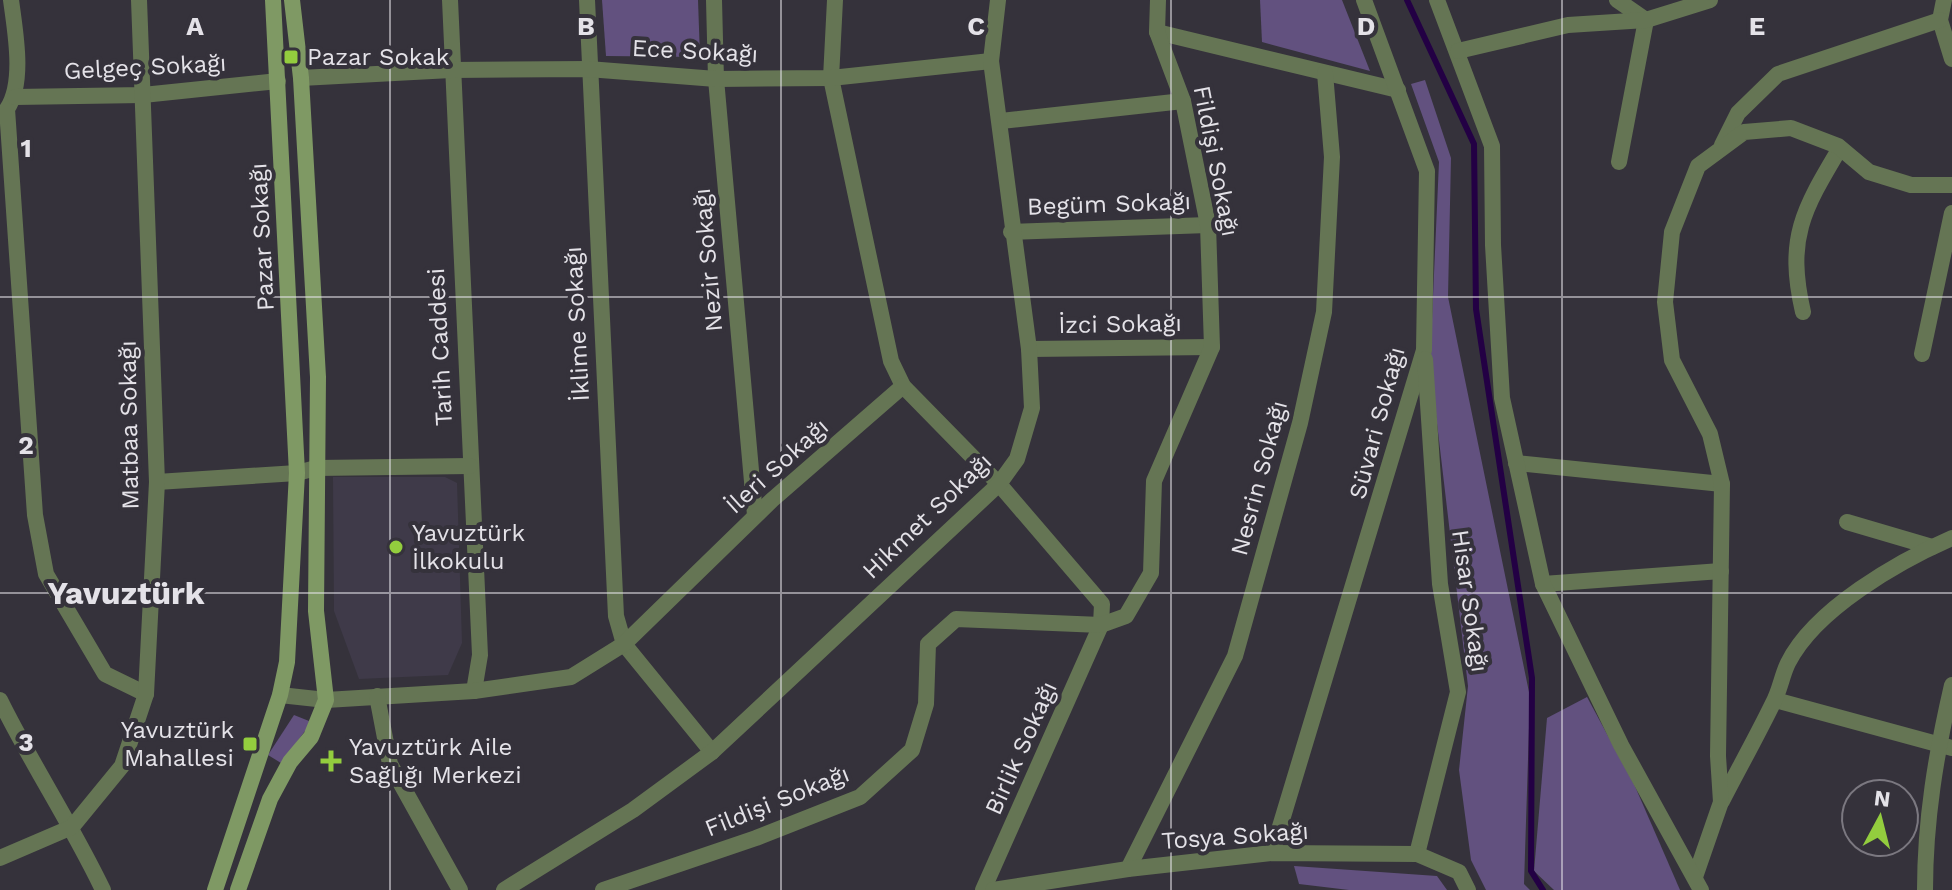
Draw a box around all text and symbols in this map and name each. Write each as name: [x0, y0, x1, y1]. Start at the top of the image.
text: A: [186, 11, 204, 41]
text: B: [577, 11, 595, 41]
text: C: [967, 11, 985, 41]
text: D: [1357, 11, 1375, 41]
text: E: [1749, 11, 1765, 41]
street label: Ece Sokağı: [631, 34, 759, 68]
place label: Pazar Sokak: [307, 43, 450, 71]
marker: Pazar Sokak: [282, 48, 300, 66]
street label: Gelgeç Sokağı: [63, 49, 227, 85]
street label: Fildişi Sokağı: [1188, 83, 1244, 239]
text: 1: [20, 133, 32, 163]
street label: Pazar Sokağı: [244, 162, 280, 312]
street label: Nezir Sokağı: [688, 187, 728, 333]
street label: Begüm Sokağı: [1027, 187, 1191, 221]
street label: İklime Sokağı: [559, 246, 595, 402]
street label: Tarih Caddesi: [422, 267, 458, 427]
street label: İzci Sokağı: [1058, 309, 1182, 339]
street label: Matbaa Sokağı: [114, 340, 144, 510]
street label: Süvari Sokağı: [1343, 344, 1411, 502]
street label: Nesrin Sokağı: [1225, 398, 1293, 558]
street label: İleri Sokağı: [720, 413, 834, 519]
text: 2: [18, 430, 34, 460]
street label: Hikmet Sokağı: [857, 448, 997, 584]
place label: Yavuztürk İlkokulu: [412, 519, 526, 575]
street label: Hisar Sokağı: [1446, 528, 1494, 674]
marker: Yavuztürk İlkokulu: [387, 538, 405, 556]
district label: Yavuztürk: [47, 574, 205, 612]
street label: Birlik Sokağı: [979, 677, 1063, 819]
place label: Yavuztürk Mahallesi: [121, 716, 234, 772]
text: 3: [18, 727, 34, 757]
place label: Yavuztürk Aile Sağlığı Merkezi: [349, 733, 522, 789]
marker: Yavuztürk Mahallesi: [241, 735, 259, 753]
marker: Yavuztürk Aile Sağlığı Merkezi: [320, 750, 342, 772]
street label: Fildişi Sokağı: [701, 759, 853, 843]
north arrow: [1840, 778, 1920, 858]
text: N: [1873, 785, 1892, 812]
street label: Tosya Sokağı: [1161, 817, 1309, 855]

